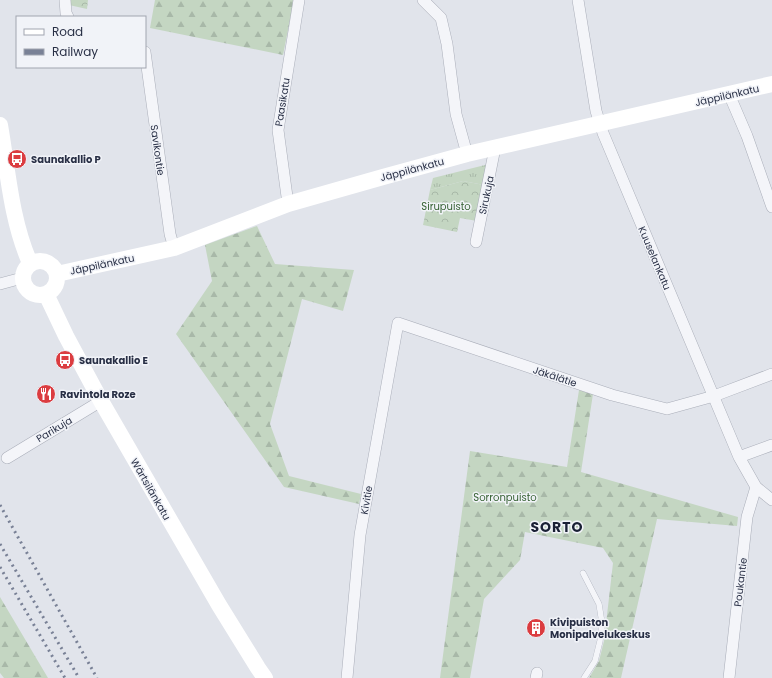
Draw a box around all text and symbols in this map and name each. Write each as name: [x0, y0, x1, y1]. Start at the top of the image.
legend: [16, 16, 146, 68]
text: Road: [52, 23, 83, 40]
text: Railway: [52, 43, 98, 60]
street label: Paasikatu: [271, 77, 294, 127]
street label: Jäppilänkatu: [693, 81, 761, 110]
street label: Savikontie: [147, 124, 168, 176]
bus stop icon: Saunakallio P: [6, 148, 28, 170]
place label: Saunakallio P: [31, 152, 101, 167]
street label: Jäppilänkatu: [378, 154, 446, 185]
street label: Sirukuja: [475, 174, 498, 216]
park label: Sirupuisto: [421, 199, 471, 214]
street label: Kuuselankatu: [634, 224, 675, 292]
street label: Jäppilänkatu: [68, 250, 136, 279]
bus stop icon: Saunakallio E: [54, 349, 76, 371]
place label: Saunakallio E: [79, 353, 148, 368]
street label: Jäkälätie: [531, 362, 579, 391]
restaurant icon: Ravintola Roze: [35, 383, 57, 405]
place label: Ravintola Roze: [60, 387, 136, 402]
street label: Parikuja: [33, 413, 75, 446]
street label: Wärtsilänkatu: [127, 456, 174, 523]
street label: Kivitie: [357, 485, 376, 516]
park label: Sorronpuisto: [473, 490, 537, 505]
district label: SORTO: [530, 517, 584, 537]
street label: Poukantie: [730, 557, 751, 607]
place label: Kivipuiston Monipalvelukeskus: [550, 615, 651, 642]
building icon: Kivipuiston Monipalvelukeskus: [525, 617, 547, 639]

